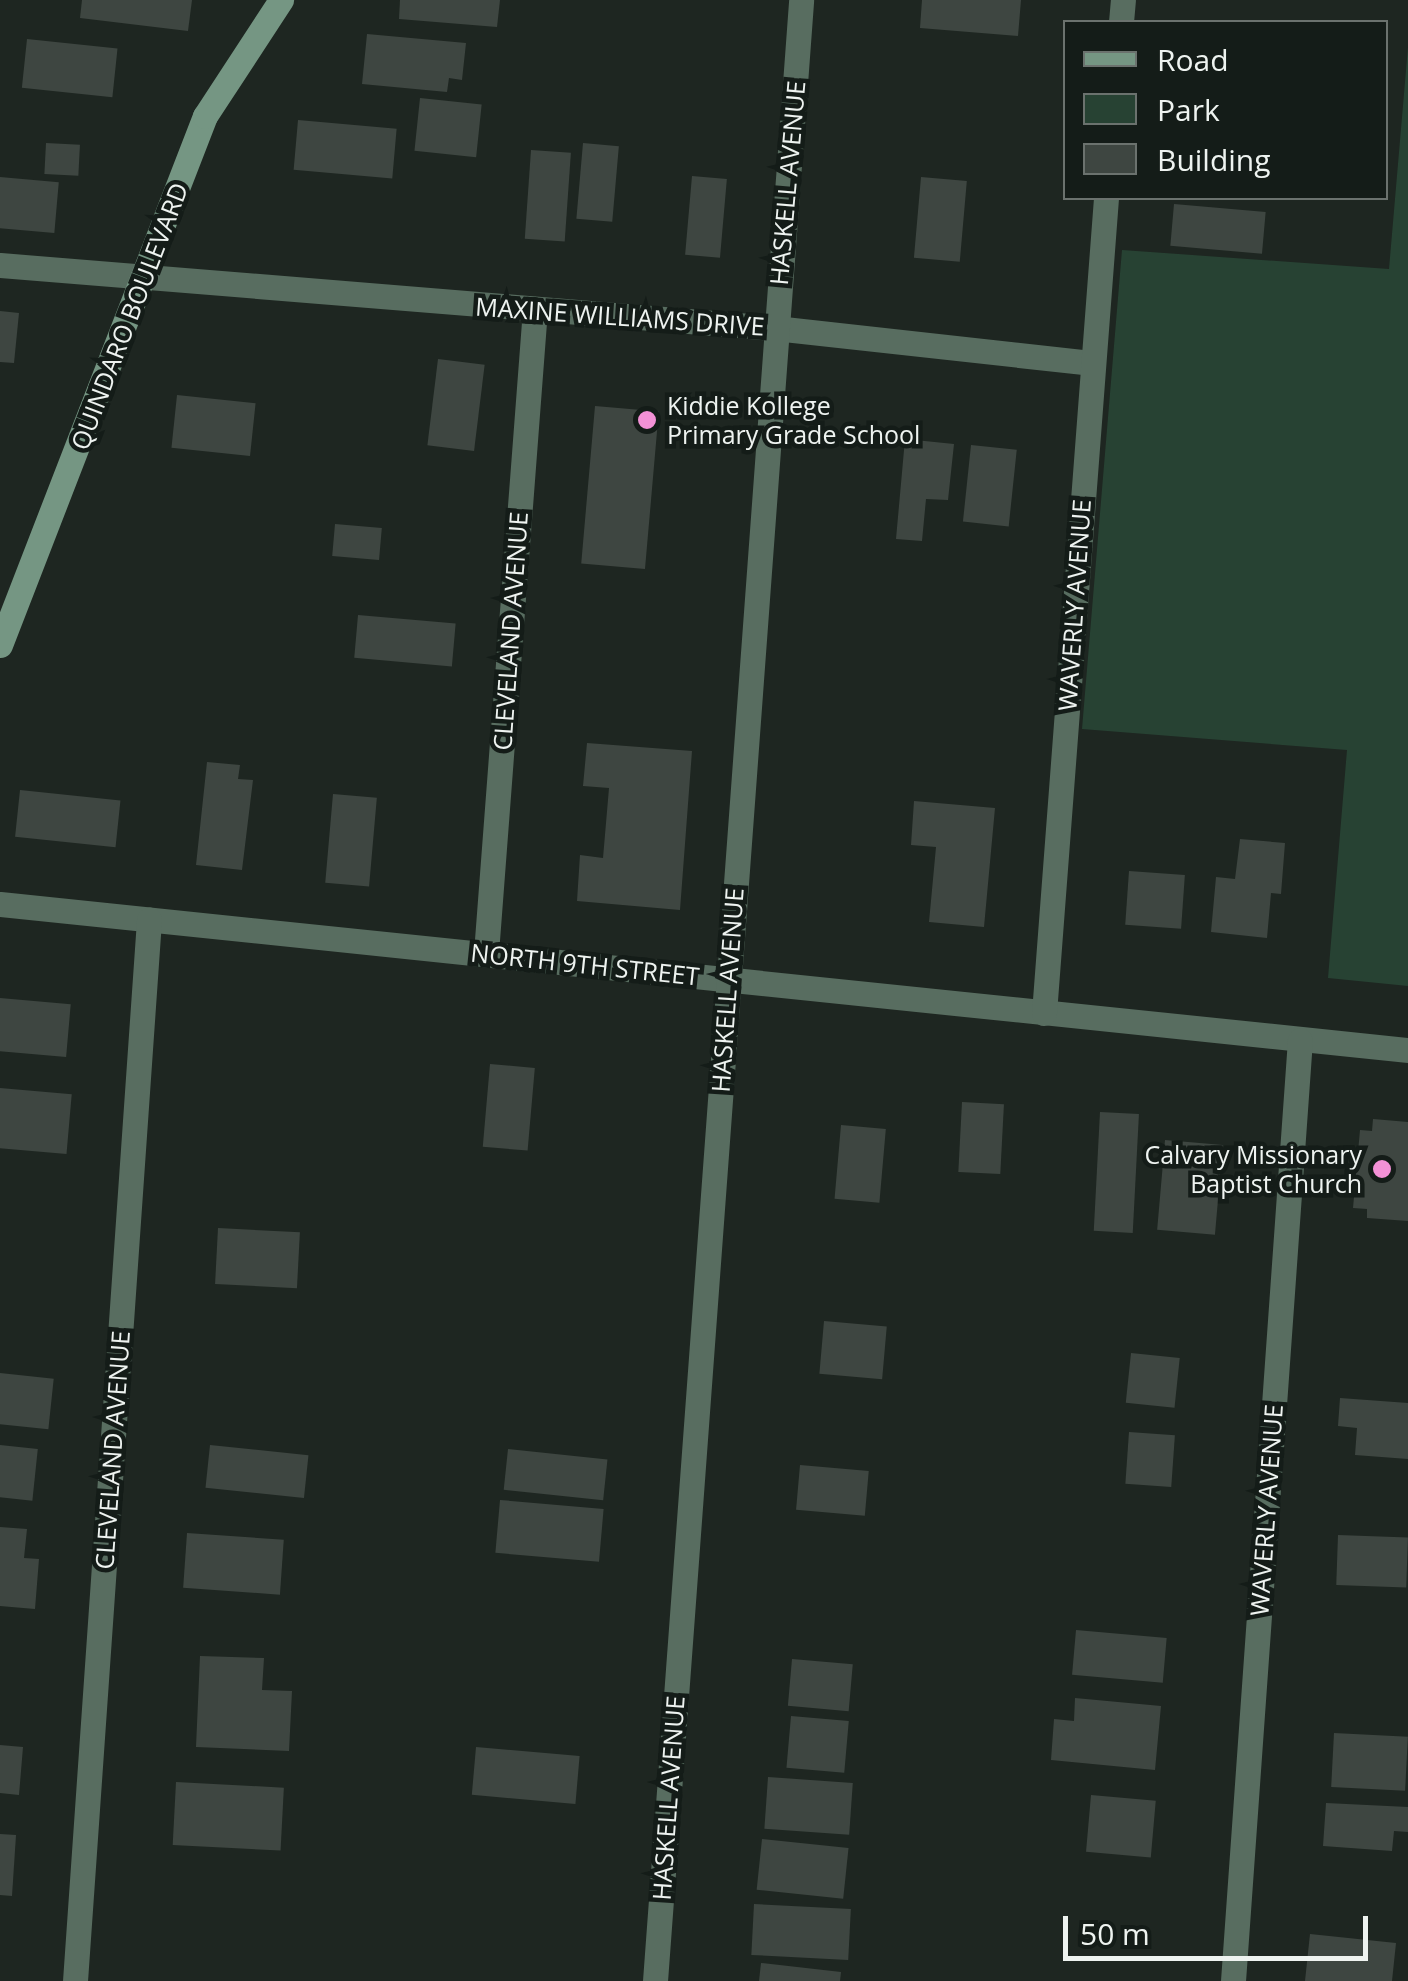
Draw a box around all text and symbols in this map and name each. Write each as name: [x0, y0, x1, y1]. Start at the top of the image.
legend: [1063, 20, 1388, 200]
text: Road: [1157, 39, 1229, 80]
street label: HASKELL AVENUE: [763, 79, 811, 287]
text: Park: [1157, 89, 1220, 130]
text: Building: [1157, 139, 1271, 180]
street label: QUINDARO BOULEVARD: [64, 178, 194, 454]
street label: MAXINE WILLIAMS DRIVE: [474, 291, 766, 341]
place label: Kiddie Kollege Primary Grade School: [667, 391, 920, 450]
marker: Kiddie Kollege Primary Grade School: [636, 409, 658, 431]
street label: WAVERLY AVENUE: [1052, 498, 1096, 712]
street label: CLEVELAND AVENUE: [487, 511, 533, 751]
street label: HASKELL AVENUE: [705, 887, 749, 1093]
street label: NORTH 9TH STREET: [469, 937, 701, 991]
place label: Calvary Missionary Baptist Church: [1144, 1140, 1362, 1199]
marker: Calvary Missionary Baptist Church: [1371, 1158, 1393, 1180]
street label: CLEVELAND AVENUE: [89, 1330, 135, 1570]
street label: WAVERLY AVENUE: [1244, 1403, 1288, 1617]
street label: HASKELL AVENUE: [646, 1695, 690, 1901]
scale bar: [1068, 1896, 1373, 1958]
text: 50 m: [1080, 1913, 1150, 1954]

